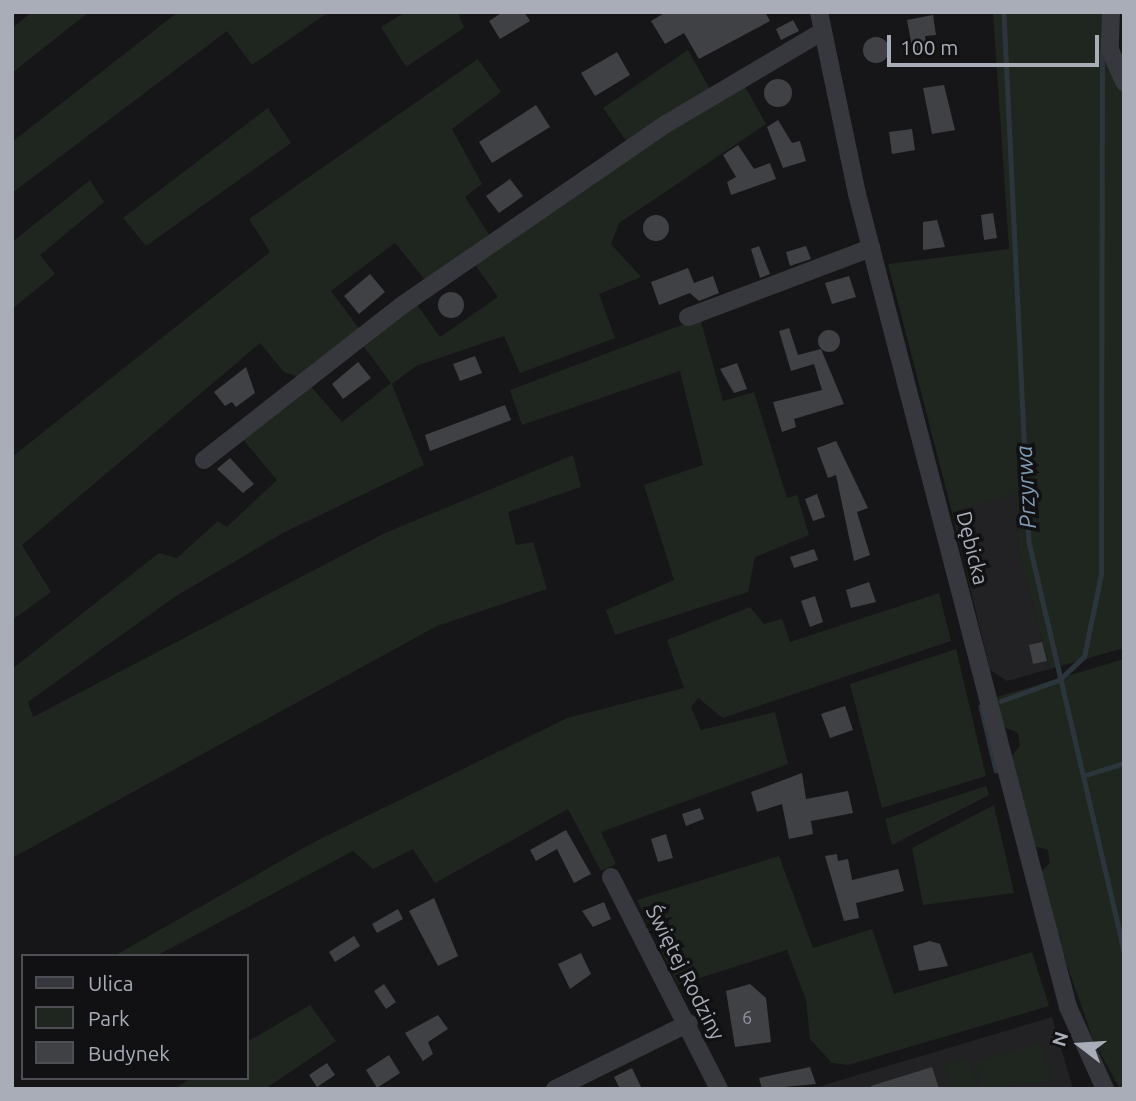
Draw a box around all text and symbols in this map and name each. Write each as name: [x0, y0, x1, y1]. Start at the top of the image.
scale bar: [891, 21, 1103, 65]
text: 100 m: [900, 35, 958, 59]
water label: Przyrwa: [1010, 445, 1042, 529]
street label: Dębicka: [952, 509, 994, 587]
street label: Świętej Rodziny: [641, 900, 731, 1044]
legend: [21, 954, 248, 1080]
text: Ulica: [88, 971, 133, 995]
text: Park: [88, 1006, 130, 1030]
house number: 6: [742, 1006, 752, 1028]
north arrow: [1045, 1010, 1115, 1080]
text: N: [1047, 1029, 1073, 1049]
text: Budynek: [88, 1041, 170, 1065]

